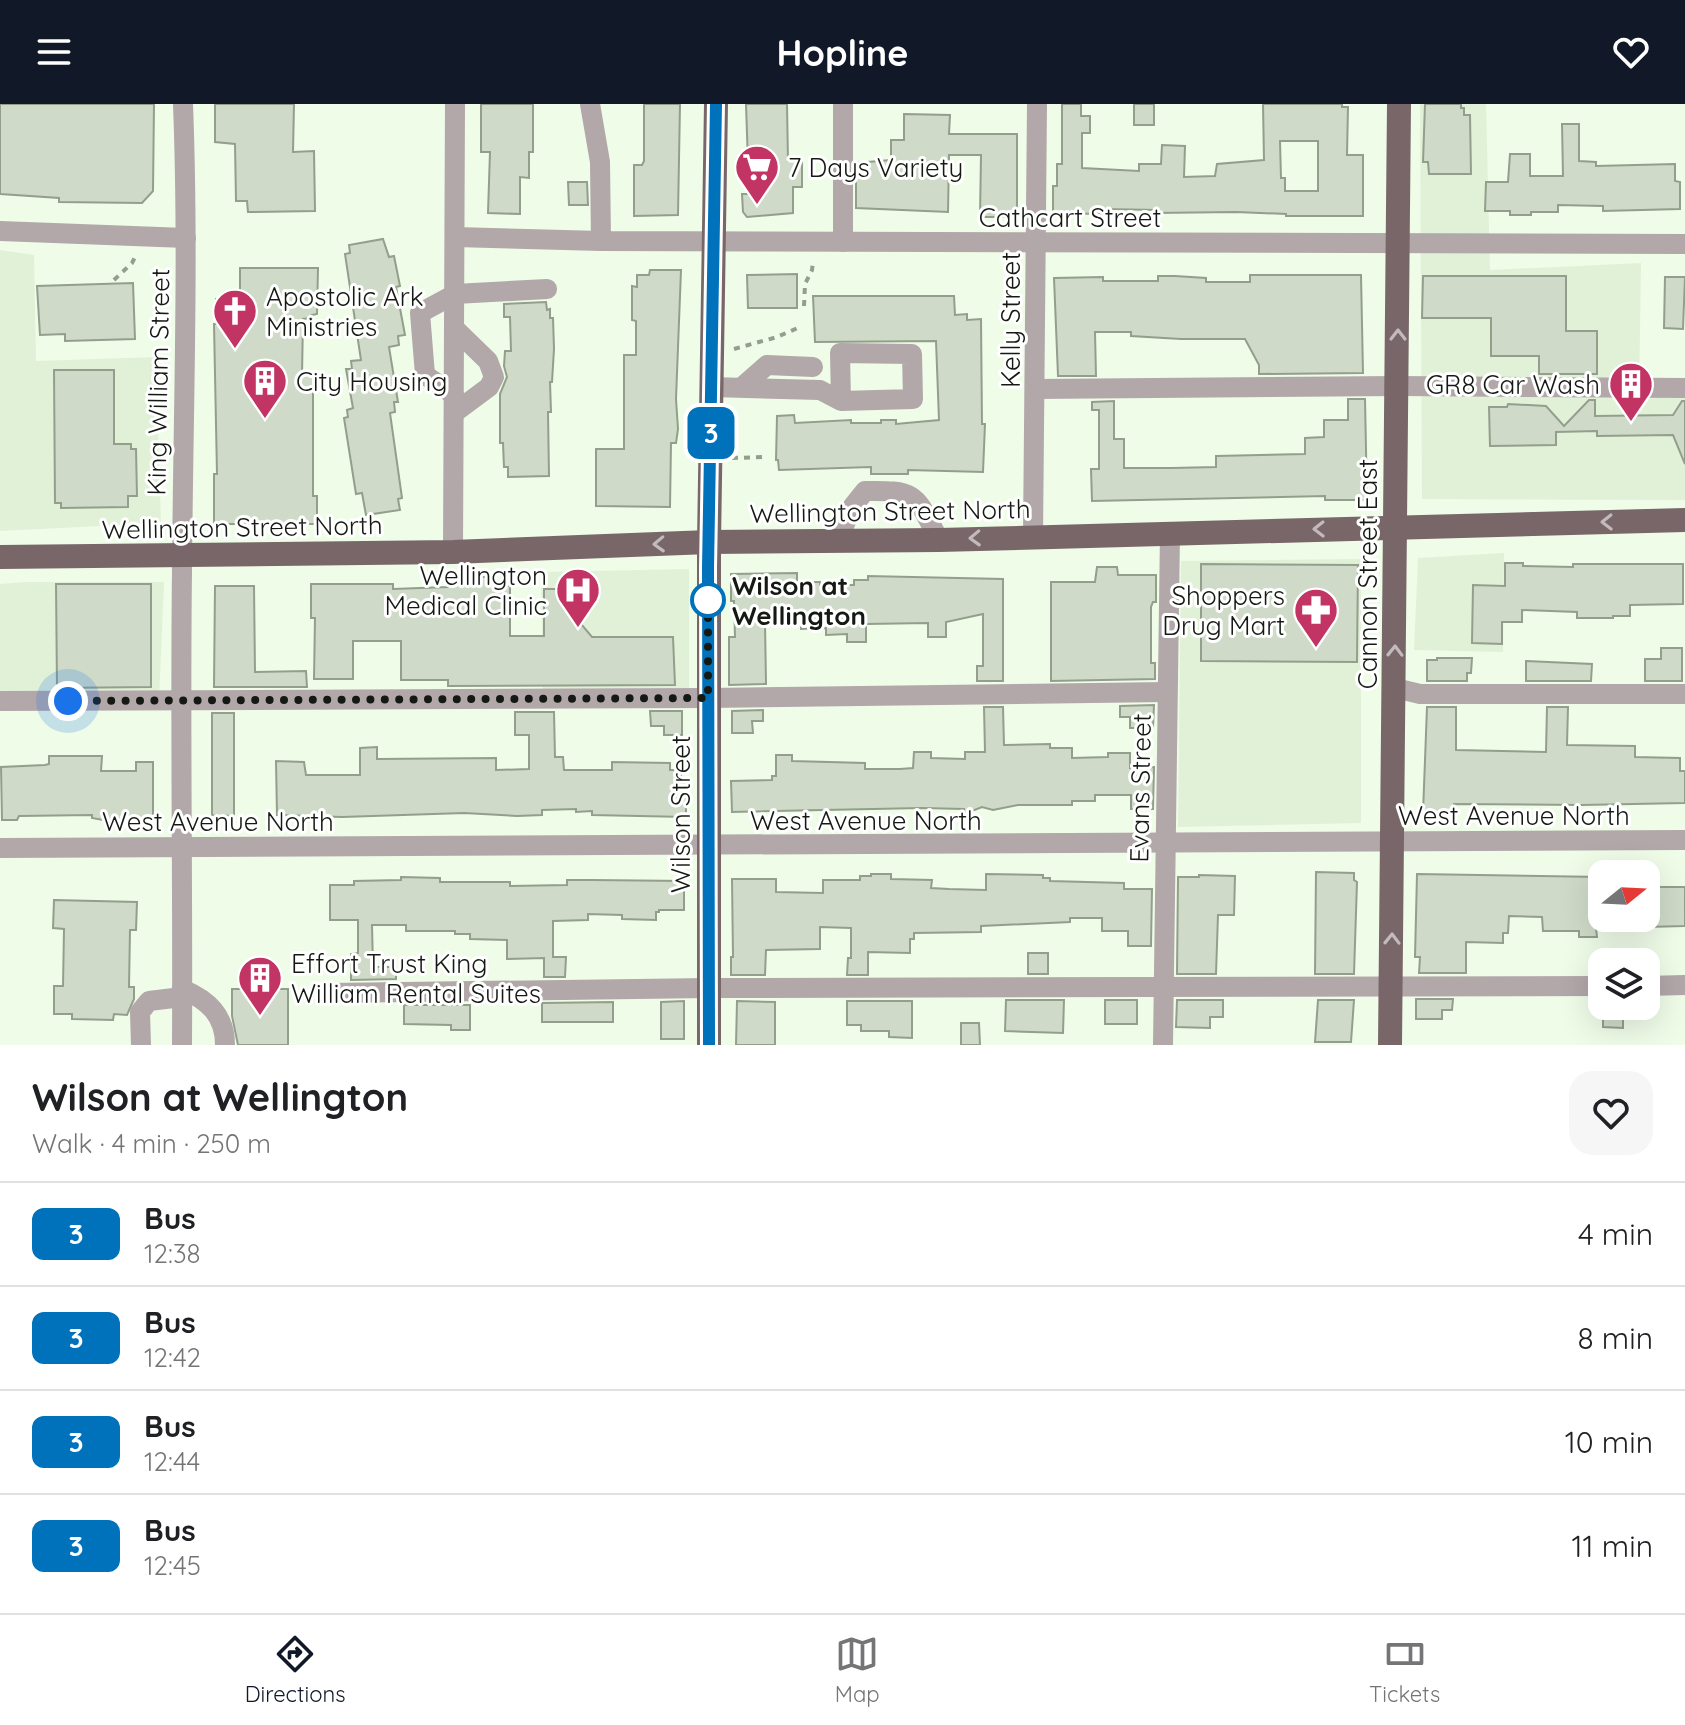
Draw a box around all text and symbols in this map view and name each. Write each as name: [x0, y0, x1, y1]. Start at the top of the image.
icon: menu: [32, 30, 76, 74]
text: Hopline: [777, 30, 908, 75]
icon: heart: [1609, 30, 1653, 74]
supermarket icon: 7 Days Variety: [733, 143, 781, 206]
place label: 7 Days Variety: [788, 151, 963, 184]
street label: Cathcart Street: [979, 201, 1161, 234]
street label: Kelly Street: [994, 252, 1027, 388]
street label: King William Street: [140, 268, 176, 496]
place label: Apostolic Ark Ministries: [266, 280, 424, 343]
church icon: Apostolic Ark Ministries: [211, 287, 259, 350]
one-way arrow: [1389, 328, 1407, 341]
building icon: City Housing: [241, 357, 289, 420]
building icon: GR8 Car Wash: [1607, 360, 1655, 423]
place label: City Housing: [296, 365, 447, 398]
place label: GR8 Car Wash: [1426, 368, 1600, 401]
line badge: 3: [685, 407, 737, 459]
text: 3: [703, 415, 719, 450]
street label: Cannon Street East: [1351, 459, 1384, 689]
street label: Wellington Street North: [749, 492, 1031, 530]
street label: Wellington Street North: [101, 508, 383, 546]
one-way arrow: [1600, 513, 1613, 531]
one-way arrow: [1312, 520, 1325, 538]
one-way arrow: [968, 530, 981, 547]
one-way arrow: [652, 536, 665, 553]
place label: Wellington Medical Clinic: [385, 559, 547, 622]
hospital icon: Wellington Medical Clinic: [554, 566, 602, 629]
place label: Wilson at Wellington: [732, 569, 866, 632]
place label: Shoppers Drug Mart: [1162, 579, 1285, 642]
marker: Wilson at Wellington: [691, 583, 725, 617]
pharmacy icon: Shoppers Drug Mart: [1292, 586, 1340, 649]
one-way arrow: [1386, 644, 1404, 657]
your location: [48, 681, 88, 721]
street label: Evans Street: [1122, 713, 1158, 863]
street label: Wilson Street: [664, 735, 697, 893]
street label: West Avenue North: [1398, 799, 1630, 832]
street label: West Avenue North: [750, 804, 982, 837]
street label: West Avenue North: [102, 805, 334, 838]
north arrow: [1588, 860, 1660, 932]
map controls: [1588, 860, 1660, 1020]
one-way arrow: [1383, 932, 1401, 945]
place label: Effort Trust King William Rental Suites: [291, 947, 541, 1010]
button: layers: [1588, 948, 1660, 1020]
building icon: Effort Trust King William Rental Suites: [236, 954, 284, 1017]
button: heart: [1569, 1071, 1653, 1155]
text: Wilson at Wellington: [32, 1073, 408, 1121]
text: Walk · 4 min · 250 m: [32, 1127, 271, 1160]
text: Bus: [144, 1199, 196, 1237]
text: 4 min: [1578, 1215, 1653, 1253]
text: 3: [68, 1216, 84, 1251]
text: 12:38: [144, 1237, 201, 1270]
text: Bus: [144, 1303, 196, 1341]
text: 8 min: [1577, 1319, 1653, 1357]
text: 3: [68, 1320, 84, 1355]
text: 12:42: [144, 1341, 201, 1374]
text: Bus: [144, 1407, 196, 1445]
text: 10 min: [1565, 1423, 1653, 1461]
text: 3: [68, 1424, 84, 1459]
text: 12:44: [144, 1445, 200, 1478]
text: Bus: [144, 1511, 196, 1549]
text: 11 min: [1571, 1527, 1653, 1565]
text: 3: [68, 1528, 84, 1563]
text: 12:45: [144, 1549, 201, 1582]
tab: Directions: [245, 1632, 345, 1708]
tab: Map: [835, 1632, 880, 1708]
tab: Tickets: [1369, 1632, 1440, 1708]

